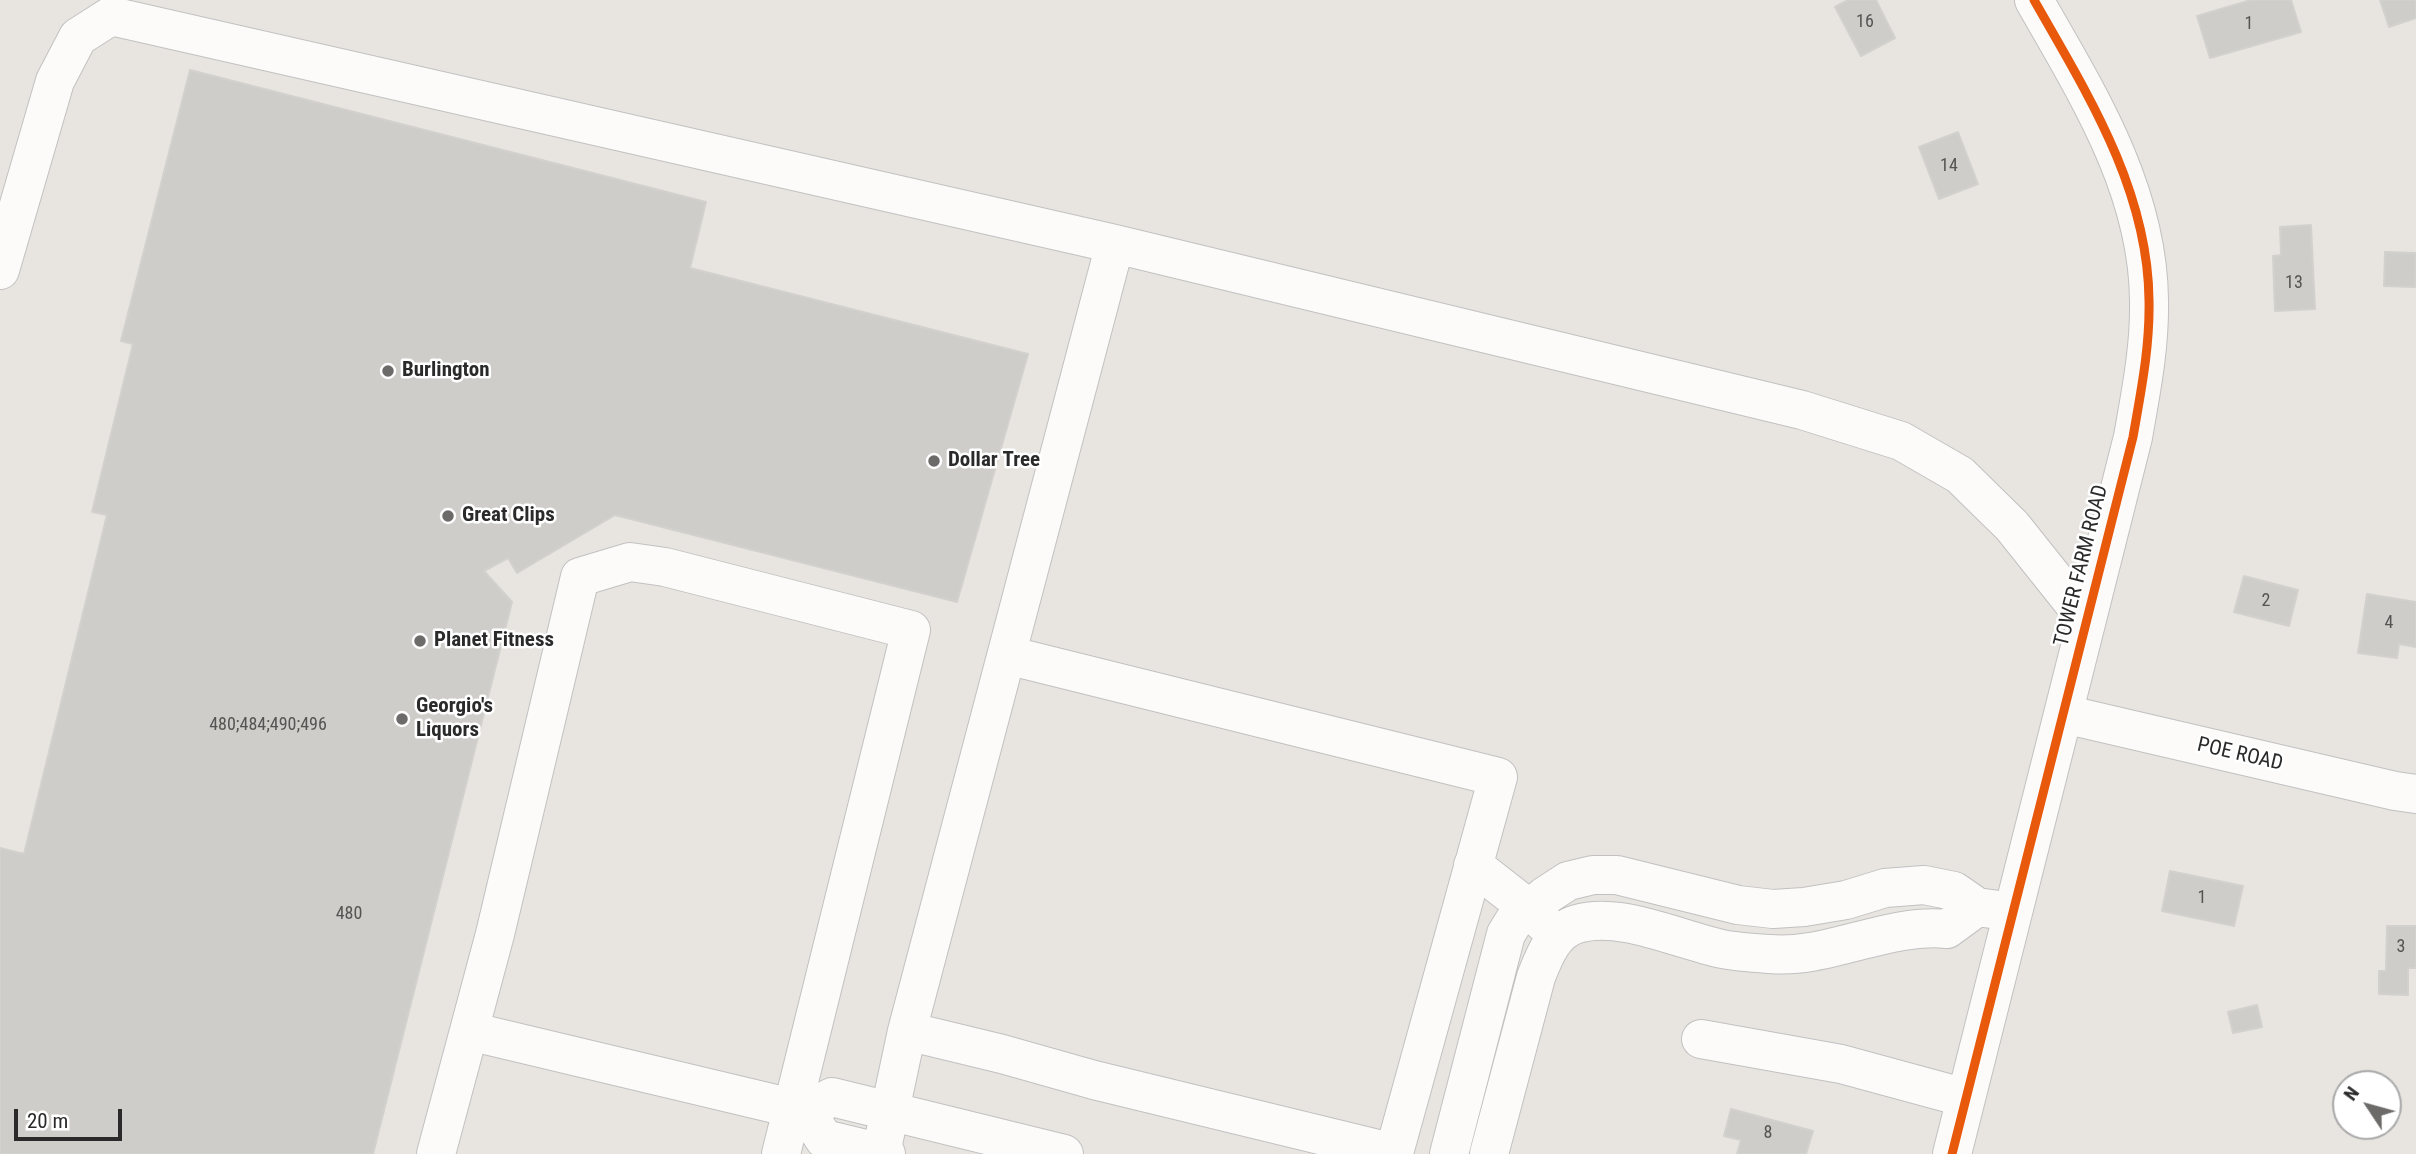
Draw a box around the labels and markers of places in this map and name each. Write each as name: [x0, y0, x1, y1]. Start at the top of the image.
place label: Burlington: [402, 358, 489, 384]
marker: Burlington: [380, 363, 396, 379]
place label: Dollar Tree: [948, 448, 1040, 474]
marker: Dollar Tree: [926, 453, 942, 469]
place label: Great Clips: [462, 503, 555, 529]
marker: Great Clips: [440, 508, 456, 524]
place label: Planet Fitness: [434, 628, 554, 654]
marker: Planet Fitness: [412, 633, 428, 649]
place label: Georgio's Liquors: [416, 694, 493, 744]
marker: Georgio's Liquors: [394, 711, 410, 727]

